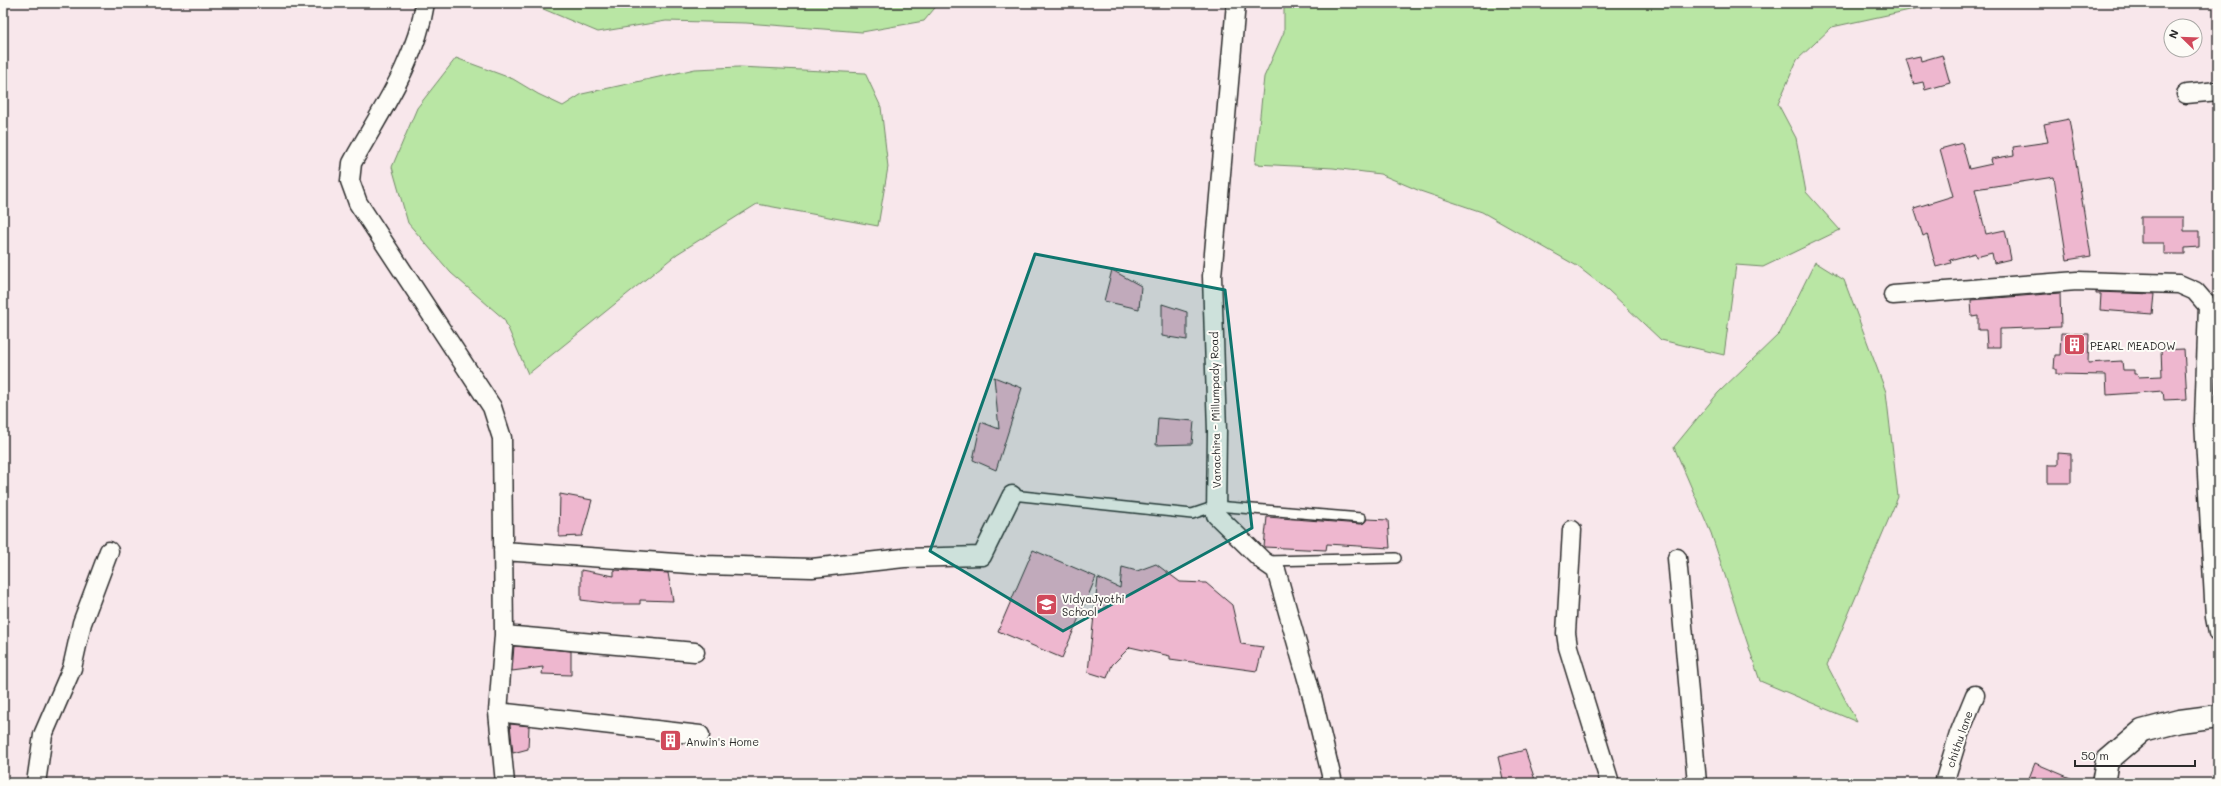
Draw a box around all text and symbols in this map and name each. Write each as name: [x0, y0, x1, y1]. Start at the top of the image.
north arrow: [2163, 18, 2203, 58]
text: N: [2165, 27, 2182, 41]
street label: Vanachira - Millumpady Road: [1206, 332, 1224, 488]
building icon: PEARL MEADOW: [2062, 332, 2088, 358]
place label: PEARL MEADOW: [2090, 338, 2176, 353]
school or university icon: VidyaJyothi School: [1034, 591, 1060, 617]
place label: VidyaJyothi School: [1062, 591, 1125, 619]
street label: chithu lane: [1942, 708, 1976, 769]
building icon: Anwin's Home: [657, 728, 683, 754]
place label: Anwin's Home: [686, 734, 759, 749]
scale bar: [2075, 742, 2195, 768]
text: 50 m: [2081, 747, 2109, 763]

